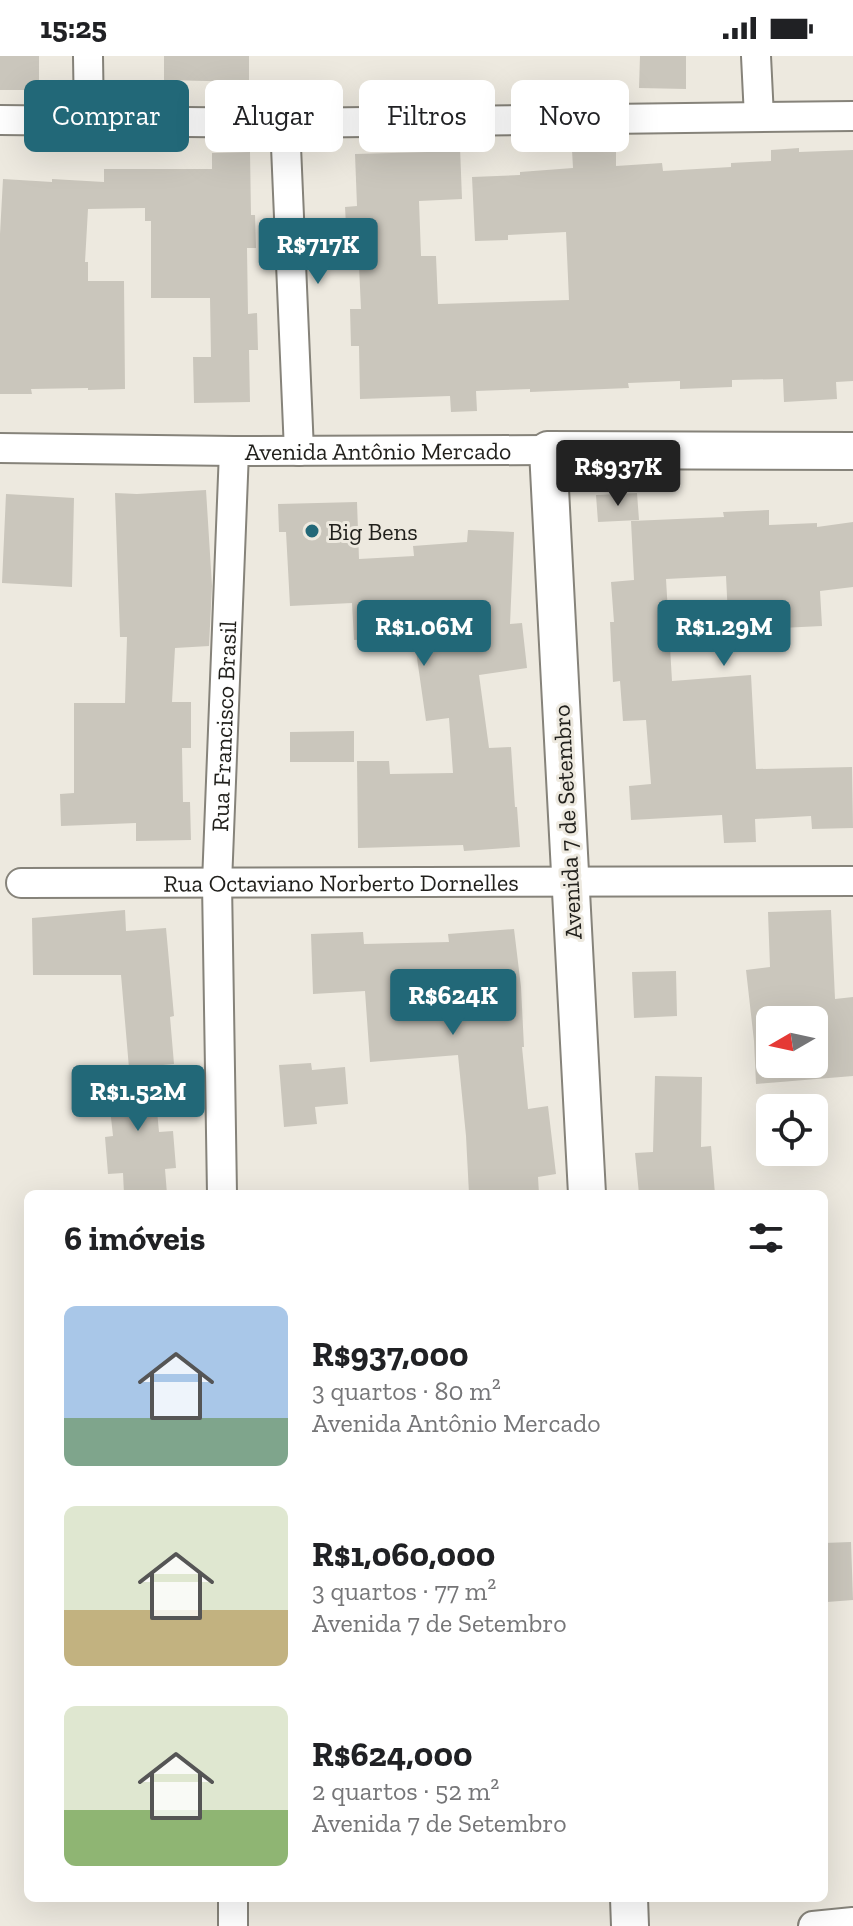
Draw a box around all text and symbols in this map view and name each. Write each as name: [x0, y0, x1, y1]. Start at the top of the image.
text: 15:25: [40, 10, 107, 46]
chip: Comprar: [24, 80, 189, 152]
chip: Alugar: [205, 80, 343, 152]
chip: Filtros: [359, 80, 495, 152]
chip: Novo: [511, 80, 629, 152]
pin: R$717K: [253, 218, 383, 286]
text: R$717K: [277, 228, 359, 260]
street label: Avenida Antônio Mercado: [245, 436, 511, 465]
pin: R$937K: [553, 440, 683, 508]
text: R$937K: [574, 450, 662, 482]
place label: Big Bens: [328, 517, 418, 546]
marker: Big Bens: [303, 522, 321, 540]
pin: R$1.06M: [350, 600, 498, 668]
pin: R$1.29M: [650, 600, 798, 668]
text: R$1.06M: [375, 610, 473, 642]
text: R$1.29M: [675, 610, 773, 642]
street label: Rua Francisco Brasil: [205, 620, 242, 832]
street label: Avenida 7 de Setembro: [546, 704, 588, 940]
street label: Rua Octaviano Norberto Dornelles: [163, 867, 519, 897]
pin: R$624K: [388, 969, 518, 1037]
text: R$624K: [408, 979, 498, 1011]
north arrow: [756, 1006, 828, 1078]
map controls: [756, 1006, 828, 1166]
pin: R$1.52M: [64, 1065, 212, 1133]
text: R$1.52M: [90, 1075, 186, 1107]
button: locate: [756, 1094, 828, 1166]
icon: filters: [744, 1216, 788, 1260]
text: 6 imóveis: [64, 1218, 205, 1259]
text: R$937,000: [312, 1334, 469, 1375]
icon: home: [128, 1338, 224, 1434]
text: 3 quartos · 80 m²: [312, 1375, 501, 1407]
text: Avenida Antônio Mercado: [312, 1407, 601, 1439]
text: R$1,060,000: [312, 1534, 495, 1575]
icon: home: [128, 1538, 224, 1634]
text: 3 quartos · 77 m²: [312, 1575, 496, 1607]
text: Avenida 7 de Setembro: [312, 1607, 567, 1639]
text: R$624,000: [312, 1734, 473, 1775]
icon: home: [128, 1738, 224, 1834]
text: 2 quartos · 52 m²: [312, 1775, 499, 1807]
text: Avenida 7 de Setembro: [312, 1807, 567, 1839]

